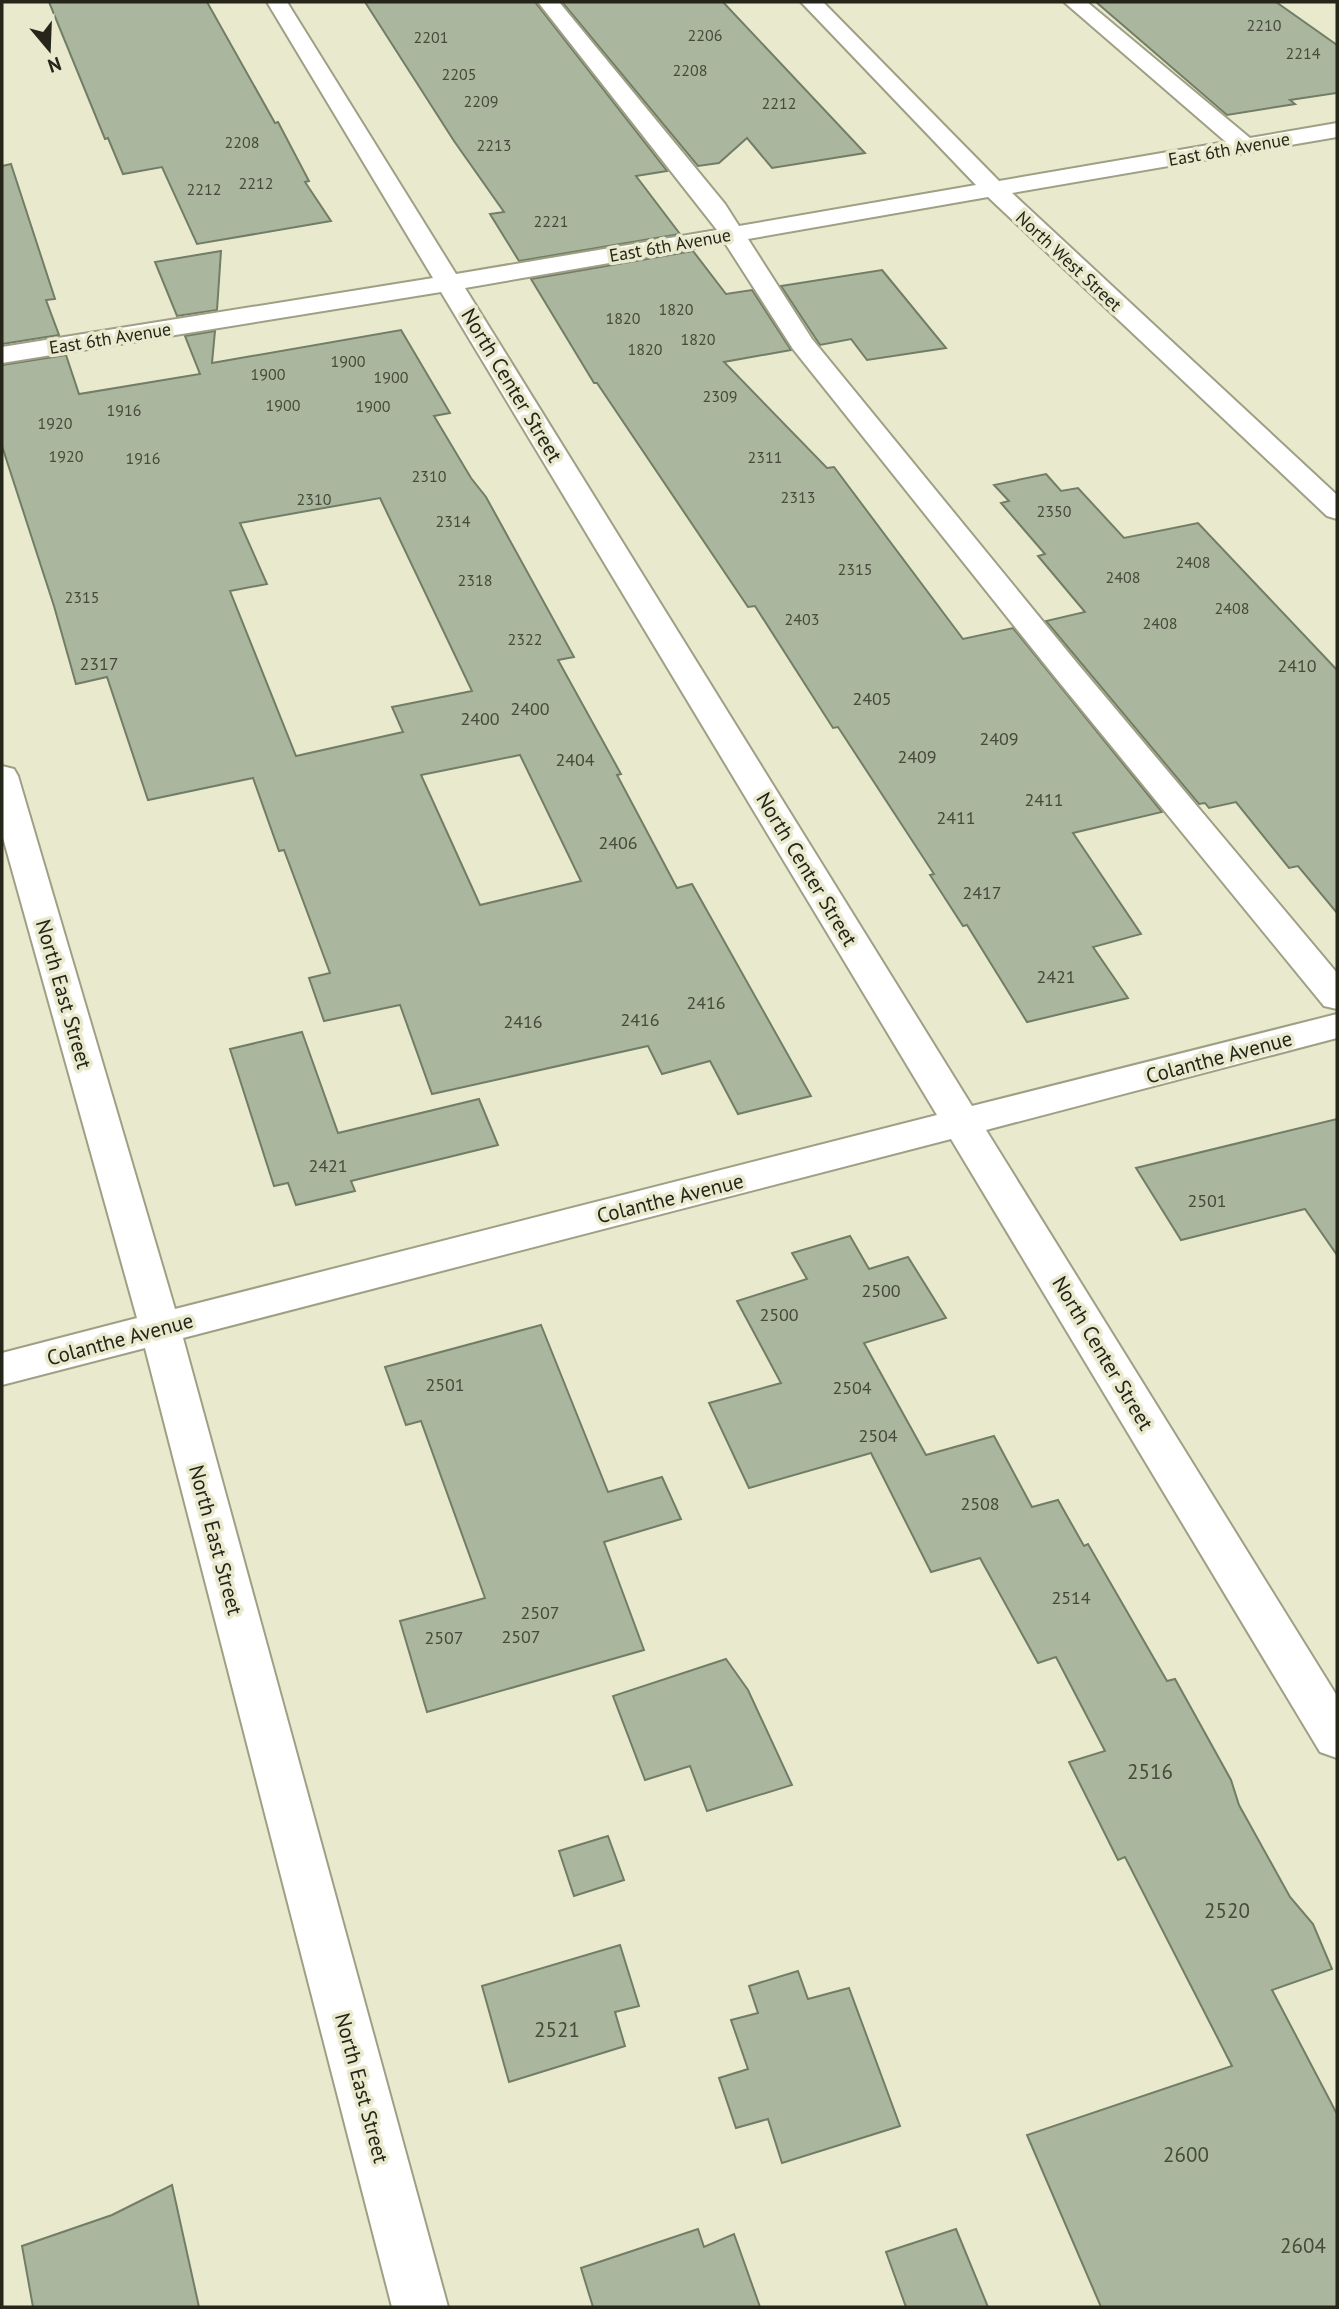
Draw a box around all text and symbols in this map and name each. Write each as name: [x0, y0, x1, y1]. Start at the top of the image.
north arrow: [14, 14, 84, 84]
house number: 2210: [1247, 15, 1282, 35]
house number: 2206: [688, 25, 722, 45]
house number: 2201: [414, 27, 448, 47]
house number: 2214: [1286, 43, 1321, 63]
text: N: [45, 52, 64, 78]
house number: 2208: [673, 60, 707, 80]
house number: 2205: [442, 64, 476, 84]
house number: 2209: [464, 91, 498, 111]
house number: 2212: [762, 93, 796, 113]
street label: East 6th Avenue: [1166, 127, 1292, 171]
house number: 2208: [225, 132, 259, 152]
house number: 2213: [477, 135, 511, 155]
house number: 2212: [239, 173, 273, 193]
house number: 2212: [187, 179, 221, 199]
street label: North West Street: [1011, 206, 1127, 316]
house number: 2221: [534, 211, 568, 231]
street label: East 6th Avenue: [607, 223, 733, 267]
house number: 1820: [659, 299, 694, 319]
street label: North Center Street: [455, 303, 569, 467]
house number: 1820: [606, 308, 641, 328]
street label: East 6th Avenue: [47, 317, 173, 359]
house number: 1820: [681, 329, 716, 349]
house number: 1820: [628, 339, 663, 359]
house number: 1900: [331, 351, 366, 371]
house number: 1900: [251, 364, 286, 384]
house number: 1900: [374, 367, 409, 387]
house number: 2309: [703, 386, 737, 406]
house number: 1900: [266, 395, 301, 415]
house number: 1900: [356, 396, 391, 416]
house number: 1916: [107, 400, 141, 420]
house number: 1920: [38, 413, 73, 433]
house number: 1920: [49, 446, 84, 466]
house number: 2311: [748, 447, 782, 467]
house number: 1916: [126, 448, 160, 468]
house number: 2310: [412, 466, 447, 486]
house number: 2313: [781, 487, 815, 507]
house number: 2310: [297, 489, 332, 509]
house number: 2350: [1037, 501, 1072, 521]
house number: 2314: [436, 511, 471, 531]
house number: 2408: [1176, 552, 1210, 572]
house number: 2315: [838, 559, 872, 579]
house number: 2408: [1106, 567, 1140, 587]
house number: 2318: [458, 570, 492, 590]
house number: 2315: [65, 587, 99, 607]
house number: 2408: [1215, 598, 1249, 618]
house number: 2403: [785, 609, 819, 629]
house number: 2408: [1143, 613, 1177, 633]
house number: 2322: [508, 629, 542, 649]
house number: 2317: [79, 652, 119, 675]
house number: 2410: [1277, 654, 1317, 677]
house number: 2405: [852, 687, 892, 710]
house number: 2400: [510, 697, 550, 720]
house number: 2400: [460, 707, 500, 730]
house number: 2409: [979, 727, 1019, 750]
house number: 2409: [897, 745, 937, 768]
house number: 2404: [555, 748, 595, 771]
street label: North Center Street: [750, 787, 864, 951]
house number: 2411: [1024, 788, 1064, 811]
house number: 2411: [936, 806, 976, 829]
house number: 2406: [598, 831, 638, 854]
house number: 2417: [962, 881, 1002, 904]
street label: North East Street: [30, 916, 98, 1072]
house number: 2421: [1036, 965, 1076, 988]
house number: 2416: [686, 991, 726, 1014]
house number: 2416: [620, 1008, 660, 1031]
house number: 2416: [503, 1010, 543, 1033]
street label: Colanthe Avenue: [1143, 1025, 1295, 1089]
house number: 2421: [308, 1154, 348, 1177]
street label: Colanthe Avenue: [594, 1167, 746, 1229]
house number: 2501: [1187, 1189, 1227, 1212]
street label: North Center Street: [1046, 1271, 1160, 1435]
house number: 2500: [861, 1279, 901, 1302]
house number: 2500: [759, 1303, 799, 1326]
street label: Colanthe Avenue: [44, 1307, 196, 1371]
house number: 2501: [425, 1373, 465, 1396]
house number: 2504: [832, 1376, 872, 1399]
house number: 2504: [858, 1424, 898, 1447]
street label: North East Street: [183, 1462, 249, 1618]
house number: 2508: [960, 1492, 1000, 1515]
house number: 2514: [1051, 1586, 1091, 1609]
house number: 2507: [520, 1601, 560, 1624]
house number: 2507: [501, 1625, 541, 1648]
house number: 2507: [424, 1626, 464, 1649]
house number: 2516: [1127, 1758, 1173, 1785]
house number: 2520: [1204, 1897, 1250, 1924]
street label: North East Street: [329, 2010, 395, 2166]
house number: 2521: [534, 2016, 580, 2043]
house number: 2600: [1163, 2141, 1209, 2168]
house number: 2604: [1280, 2232, 1326, 2259]

